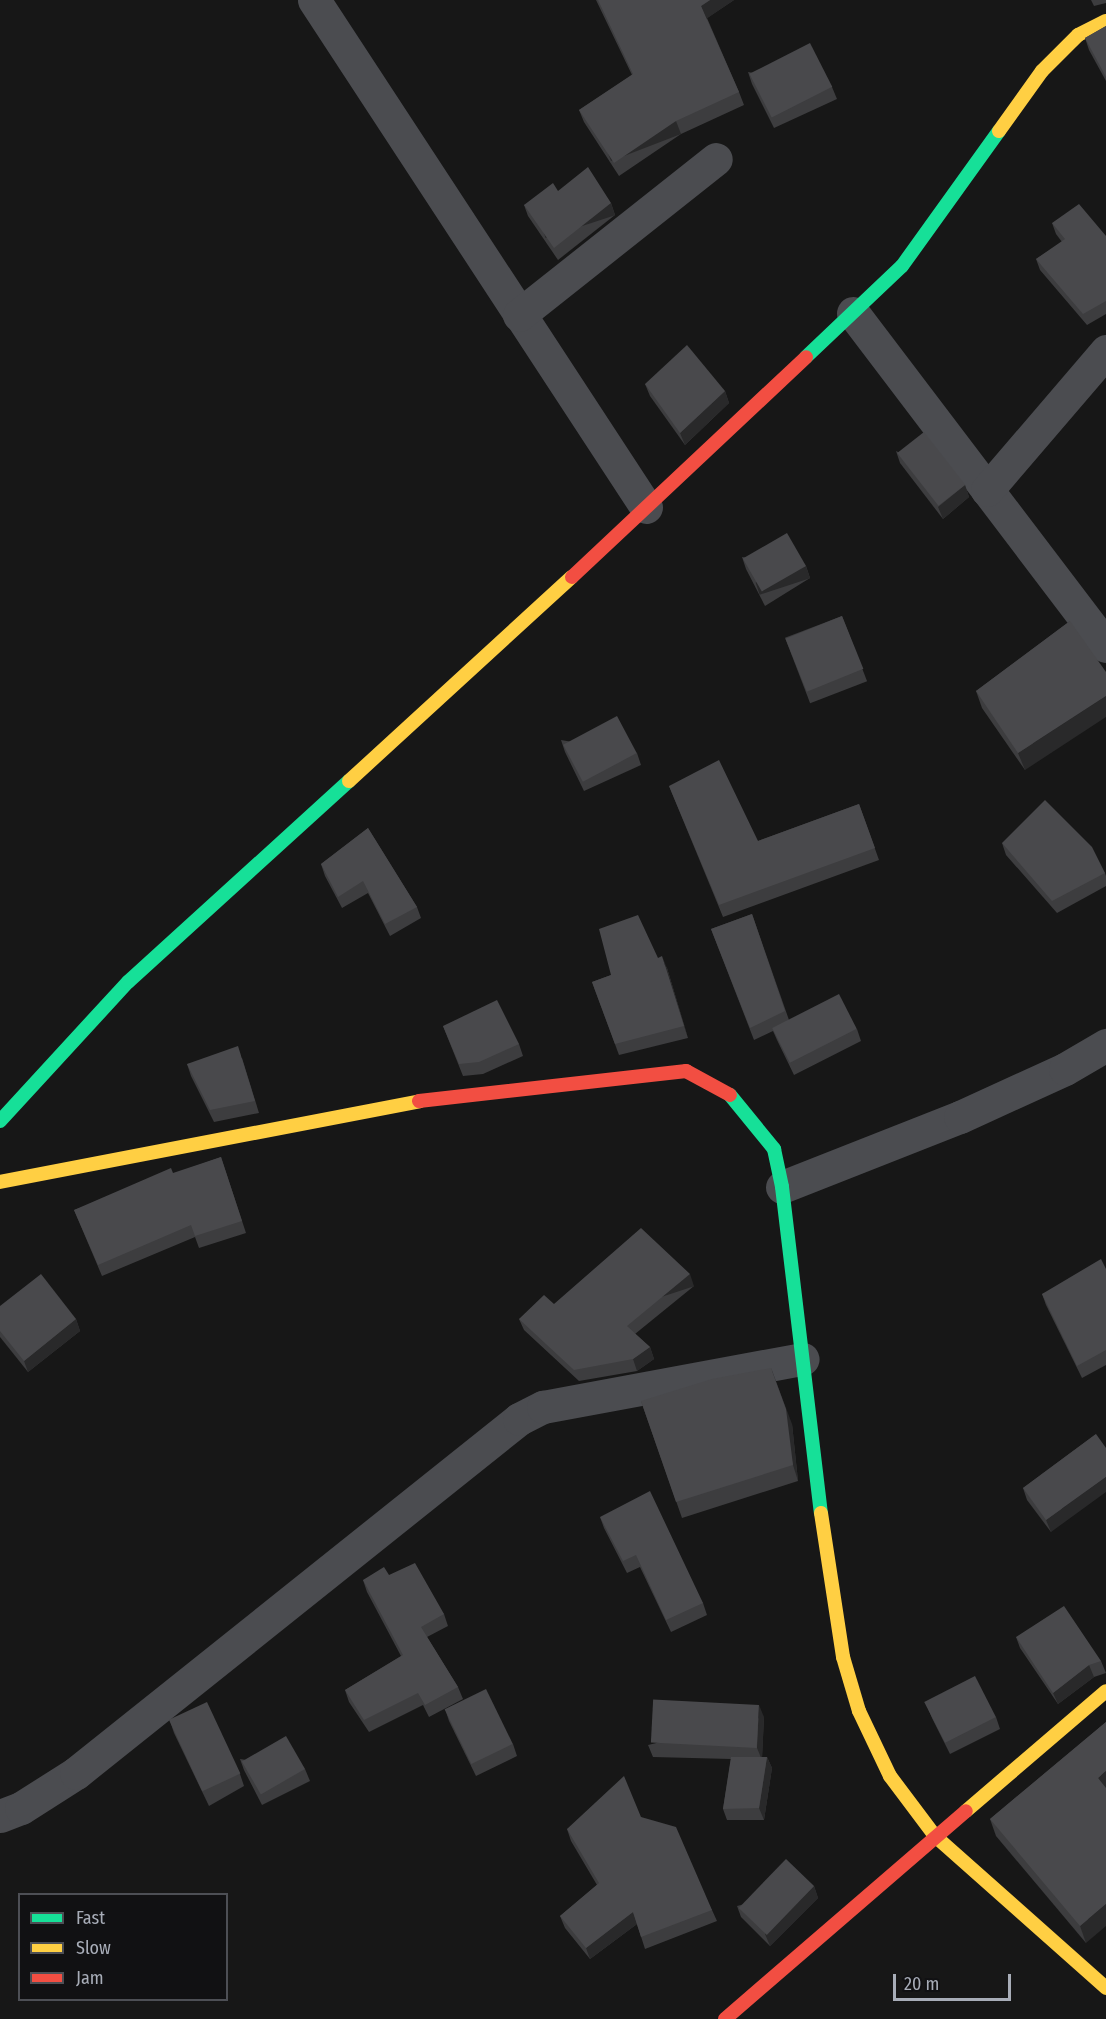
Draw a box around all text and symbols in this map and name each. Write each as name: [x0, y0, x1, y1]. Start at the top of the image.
legend: [18, 1893, 228, 2001]
text: Fast: [76, 1907, 105, 1929]
text: Slow: [76, 1937, 111, 1959]
scale bar: [896, 1962, 1014, 2000]
text: Jam: [76, 1967, 104, 1989]
text: 20 m: [904, 1973, 939, 1995]

